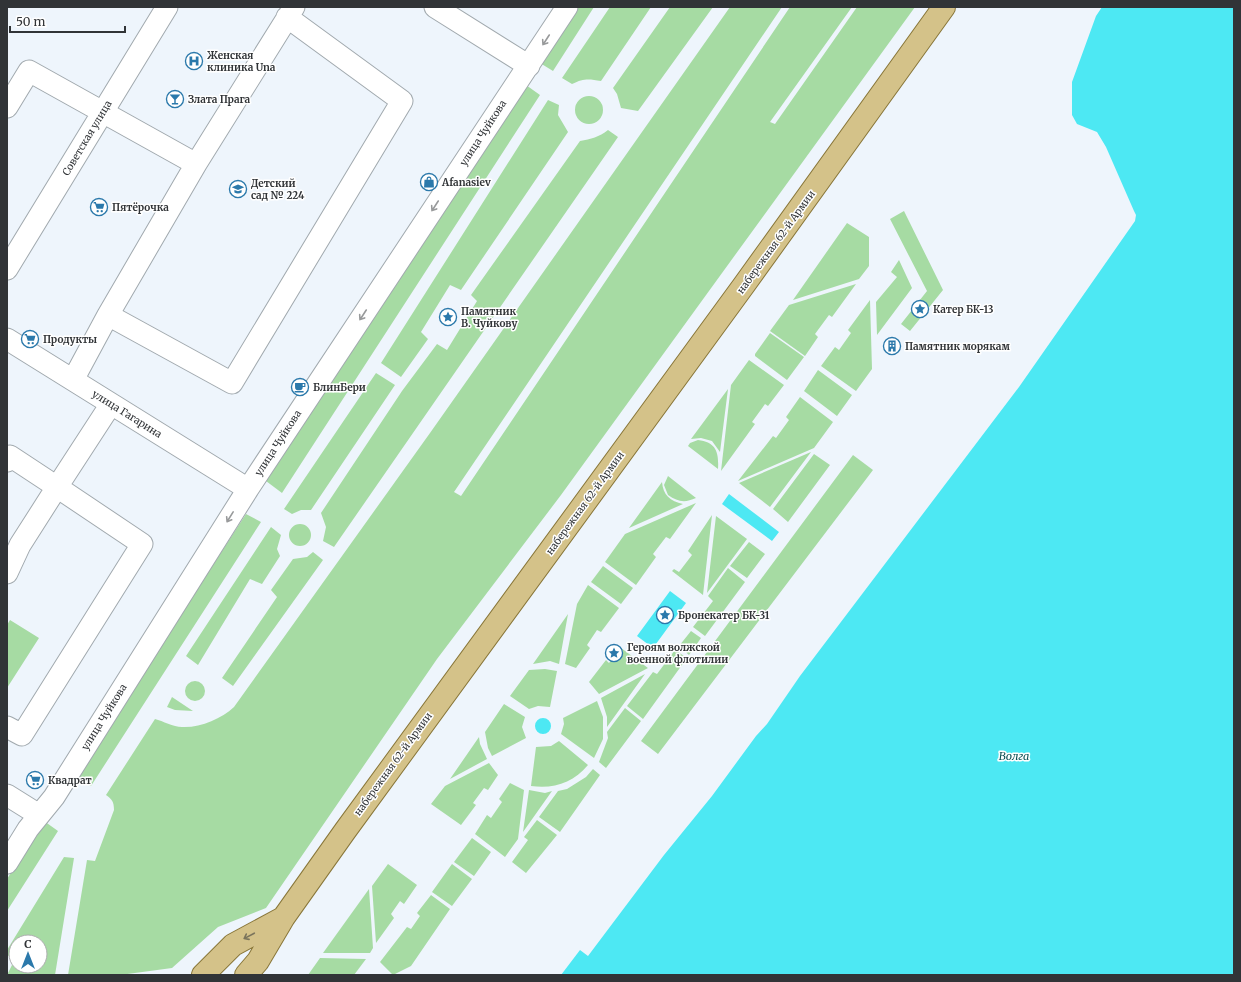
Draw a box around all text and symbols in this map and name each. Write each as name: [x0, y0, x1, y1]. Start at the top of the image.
scale bar: [10, 8, 125, 34]
text: 50 m: [16, 14, 45, 29]
one-way arrow: [542, 34, 550, 45]
place label: Женская клиника Una: [207, 49, 276, 74]
hospital icon: Женская клиника Una: [184, 51, 204, 71]
bar icon: Злата Прага: [165, 89, 185, 109]
place label: Злата Прага: [188, 93, 251, 106]
street label: улица Чуйкова: [457, 97, 509, 168]
street label: Советская улица: [59, 98, 115, 178]
shop icon: Afanasiev: [419, 172, 439, 192]
place label: Afanasiev: [441, 176, 491, 189]
place label: Детский сад № 224: [251, 177, 305, 202]
school or university icon: Детский сад № 224: [228, 179, 248, 199]
street label: набережная 62-й Армии: [734, 188, 818, 296]
supermarket icon: Пятёрочка: [89, 197, 109, 217]
one-way arrow: [431, 200, 439, 211]
place label: Пятёрочка: [112, 201, 169, 214]
place icon: Катер БК-13: [910, 299, 930, 319]
place label: Катер БК-13: [933, 303, 994, 316]
place label: Памятник В. Чуйкову: [461, 305, 517, 330]
place icon: Памятник В. Чуйкову: [438, 307, 458, 327]
one-way arrow: [359, 309, 367, 320]
supermarket icon: Продукты: [20, 329, 40, 349]
place label: Продукты: [43, 333, 97, 346]
building icon: Памятник морякам: [882, 336, 902, 356]
place label: Памятник морякам: [905, 340, 1010, 353]
cafe icon: БлинБери: [290, 377, 310, 397]
place label: БлинБери: [313, 381, 366, 394]
street label: улица Гагарина: [90, 387, 165, 441]
street label: улица Чуйкова: [252, 407, 304, 478]
street label: набережная 62-й Армии: [543, 449, 627, 557]
one-way arrow: [226, 511, 234, 523]
place icon: Бронекатер БК-31: [655, 605, 675, 625]
place label: Бронекатер БК-31: [678, 609, 770, 622]
place label: Героям волжской военной флотилии: [627, 641, 728, 666]
place icon: Героям волжской военной флотилии: [604, 643, 624, 663]
street label: улица Чуйкова: [78, 681, 130, 753]
street label: набережная 62-й Армии: [351, 710, 435, 818]
water label: Волга: [999, 749, 1029, 763]
supermarket icon: Квадрат: [25, 770, 45, 790]
place label: Квадрат: [48, 774, 92, 787]
one-way arrow: [244, 933, 256, 940]
north arrow: [8, 934, 48, 974]
text: С: [24, 937, 32, 951]

